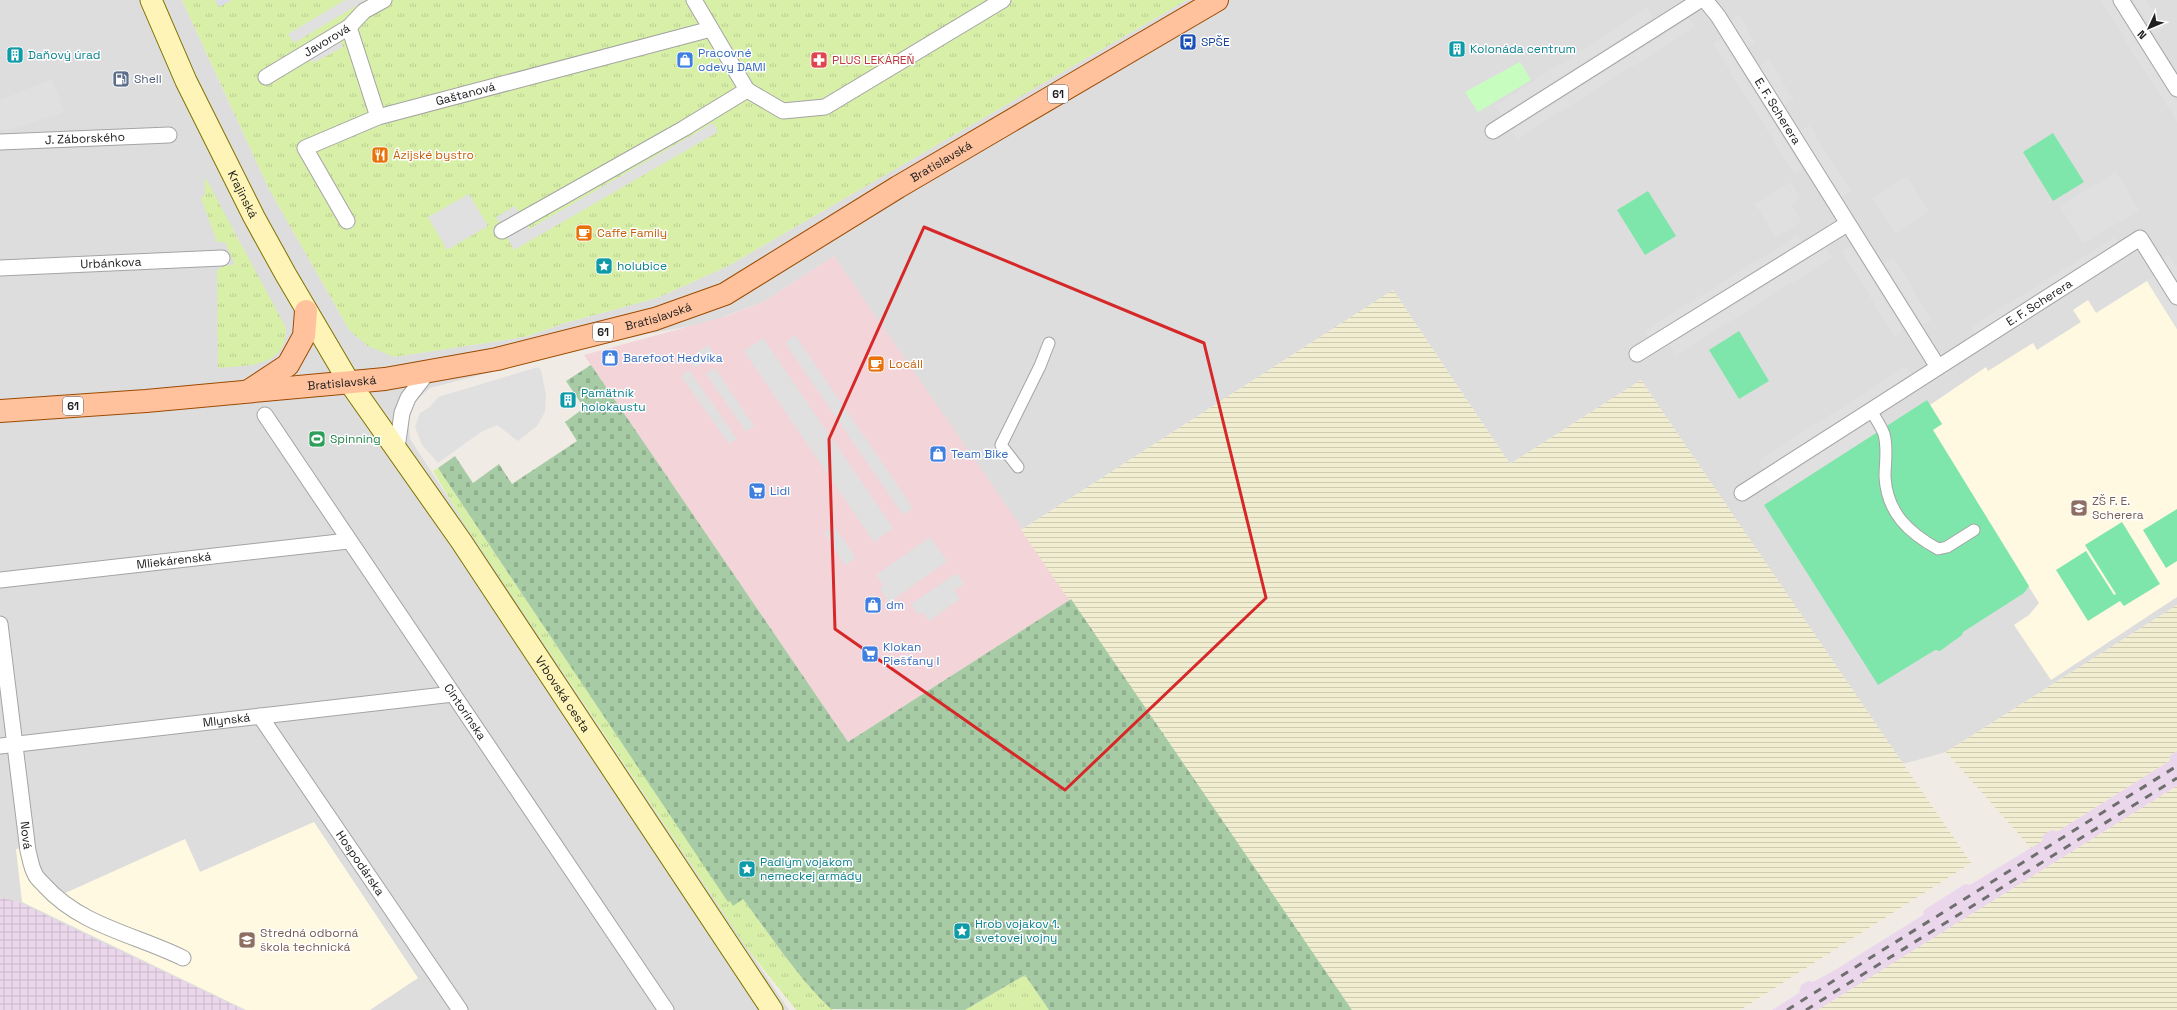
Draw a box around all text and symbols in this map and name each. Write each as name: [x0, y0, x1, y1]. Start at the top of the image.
north arrow: [2129, 8, 2169, 48]
street label: Javorová: [301, 20, 353, 61]
text: N: [2134, 27, 2149, 42]
bus stop icon: SPŠE: [1178, 32, 1198, 52]
place label: SPŠE: [1201, 34, 1230, 50]
building icon: Kolonáda centrum: [1447, 39, 1467, 59]
place label: Kolonáda centrum: [1470, 41, 1576, 57]
building icon: Daňový úrad: [5, 45, 25, 65]
place label: Pracovné odevy DAMI: [698, 45, 766, 75]
place label: Daňový úrad: [28, 47, 100, 63]
shop icon: Pracovné odevy DAMI: [675, 50, 695, 70]
pharmacy icon: PLUS LEKÁREŇ: [809, 50, 829, 70]
place label: PLUS LEKÁREŇ: [832, 52, 915, 68]
fuel station icon: Shell: [111, 69, 131, 89]
place label: Shell: [134, 71, 162, 87]
street label: E. F. Scherera: [1751, 75, 1805, 148]
street label: Gaštanová: [434, 78, 497, 109]
road number: 61: [1048, 85, 1068, 103]
street label: J. Záborského: [45, 129, 125, 148]
street label: Bratislavská: [907, 137, 975, 186]
restaurant icon: Ázijské bystro: [370, 145, 390, 165]
place label: Ázijské bystro: [393, 147, 474, 163]
street label: Krajinská: [224, 168, 261, 221]
cafe icon: Caffe Family: [574, 223, 594, 243]
place label: Caffe Family: [597, 225, 667, 241]
street label: Urbánkova: [80, 254, 142, 272]
place icon: holubice: [594, 256, 614, 276]
place label: holubice: [617, 258, 667, 274]
street label: E. F. Scherera: [2003, 275, 2075, 330]
street label: Bratislavská: [623, 299, 694, 334]
road number: 61: [593, 323, 613, 341]
shop icon: Barefoot Hedvika: [600, 348, 620, 368]
place label: Barefoot Hedvika: [623, 350, 723, 366]
cafe icon: Locáll: [866, 354, 886, 374]
place label: Locáll: [889, 356, 923, 372]
street label: Bratislavská: [307, 372, 377, 394]
place label: Pamätník holokaustu: [581, 385, 646, 415]
building icon: Pamätník holokaustu: [558, 390, 578, 410]
road number: 61: [63, 397, 83, 415]
sports icon: Spinning: [307, 429, 327, 449]
place label: Spinning: [330, 431, 381, 447]
shop icon: Team Bike: [928, 444, 948, 464]
place label: Team Bike: [951, 446, 1008, 462]
supermarket icon: Lidl: [747, 481, 767, 501]
place label: Lidl: [770, 483, 790, 499]
place label: ZŠ F. E. Scherera: [2092, 493, 2144, 523]
school or university icon: ZŠ F. E. Scherera: [2069, 498, 2089, 518]
street label: Mliekárenská: [136, 548, 212, 573]
shop icon: dm: [863, 595, 883, 615]
place label: dm: [886, 597, 904, 613]
place label: Klokan Piešťany I: [883, 639, 939, 669]
supermarket icon: Klokan Piešťany I: [860, 644, 880, 664]
street label: Vrbovská cesta: [531, 653, 594, 736]
street label: Cintorínska: [440, 680, 490, 743]
street label: Mlynská: [202, 709, 251, 731]
street label: Nová: [16, 820, 36, 851]
street label: Hospodárska: [332, 828, 388, 899]
place label: Padlým vojakom nemeckej armády: [760, 854, 862, 884]
place icon: Padlým vojakom nemeckej armády: [737, 859, 757, 879]
place label: Hrob vojakov 1. svetovej vojny: [975, 916, 1060, 946]
place icon: Hrob vojakov 1. svetovej vojny: [952, 921, 972, 941]
place label: Stredná odborná škola technická: [260, 925, 359, 955]
school or university icon: Stredná odborná škola technická: [237, 930, 257, 950]

